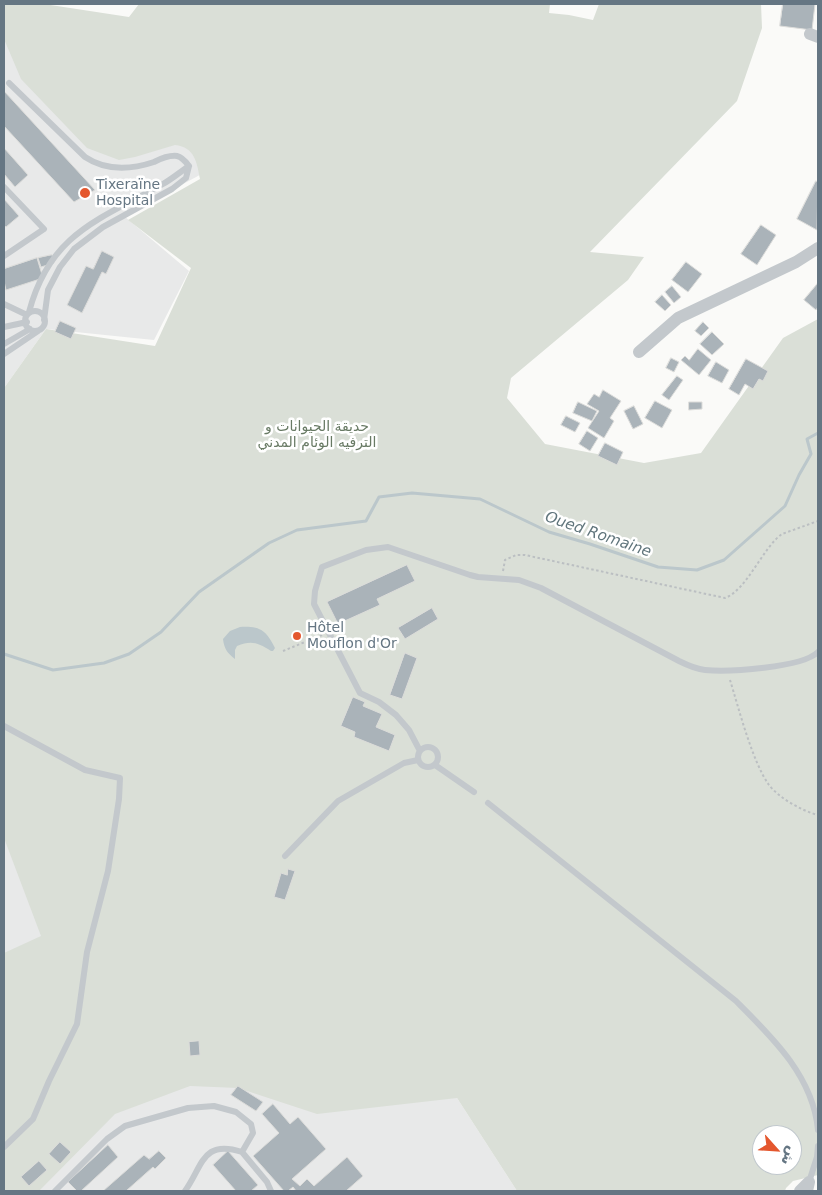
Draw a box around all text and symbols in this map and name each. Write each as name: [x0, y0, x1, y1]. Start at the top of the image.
place label: Tixeraïne Hospital: [96, 177, 160, 210]
marker: Tixeraïne Hospital: [78, 186, 92, 200]
park label: حديقة الحيوانات و الترفيه الوئام المدني: [258, 419, 376, 452]
water label: Oued Romaine: [543, 508, 653, 562]
place label: Hôtel Mouflon d'Or: [307, 620, 397, 652]
marker: Hôtel Mouflon d'Or: [291, 630, 303, 642]
north arrow: [752, 1125, 802, 1175]
text: ش: [778, 1144, 801, 1168]

